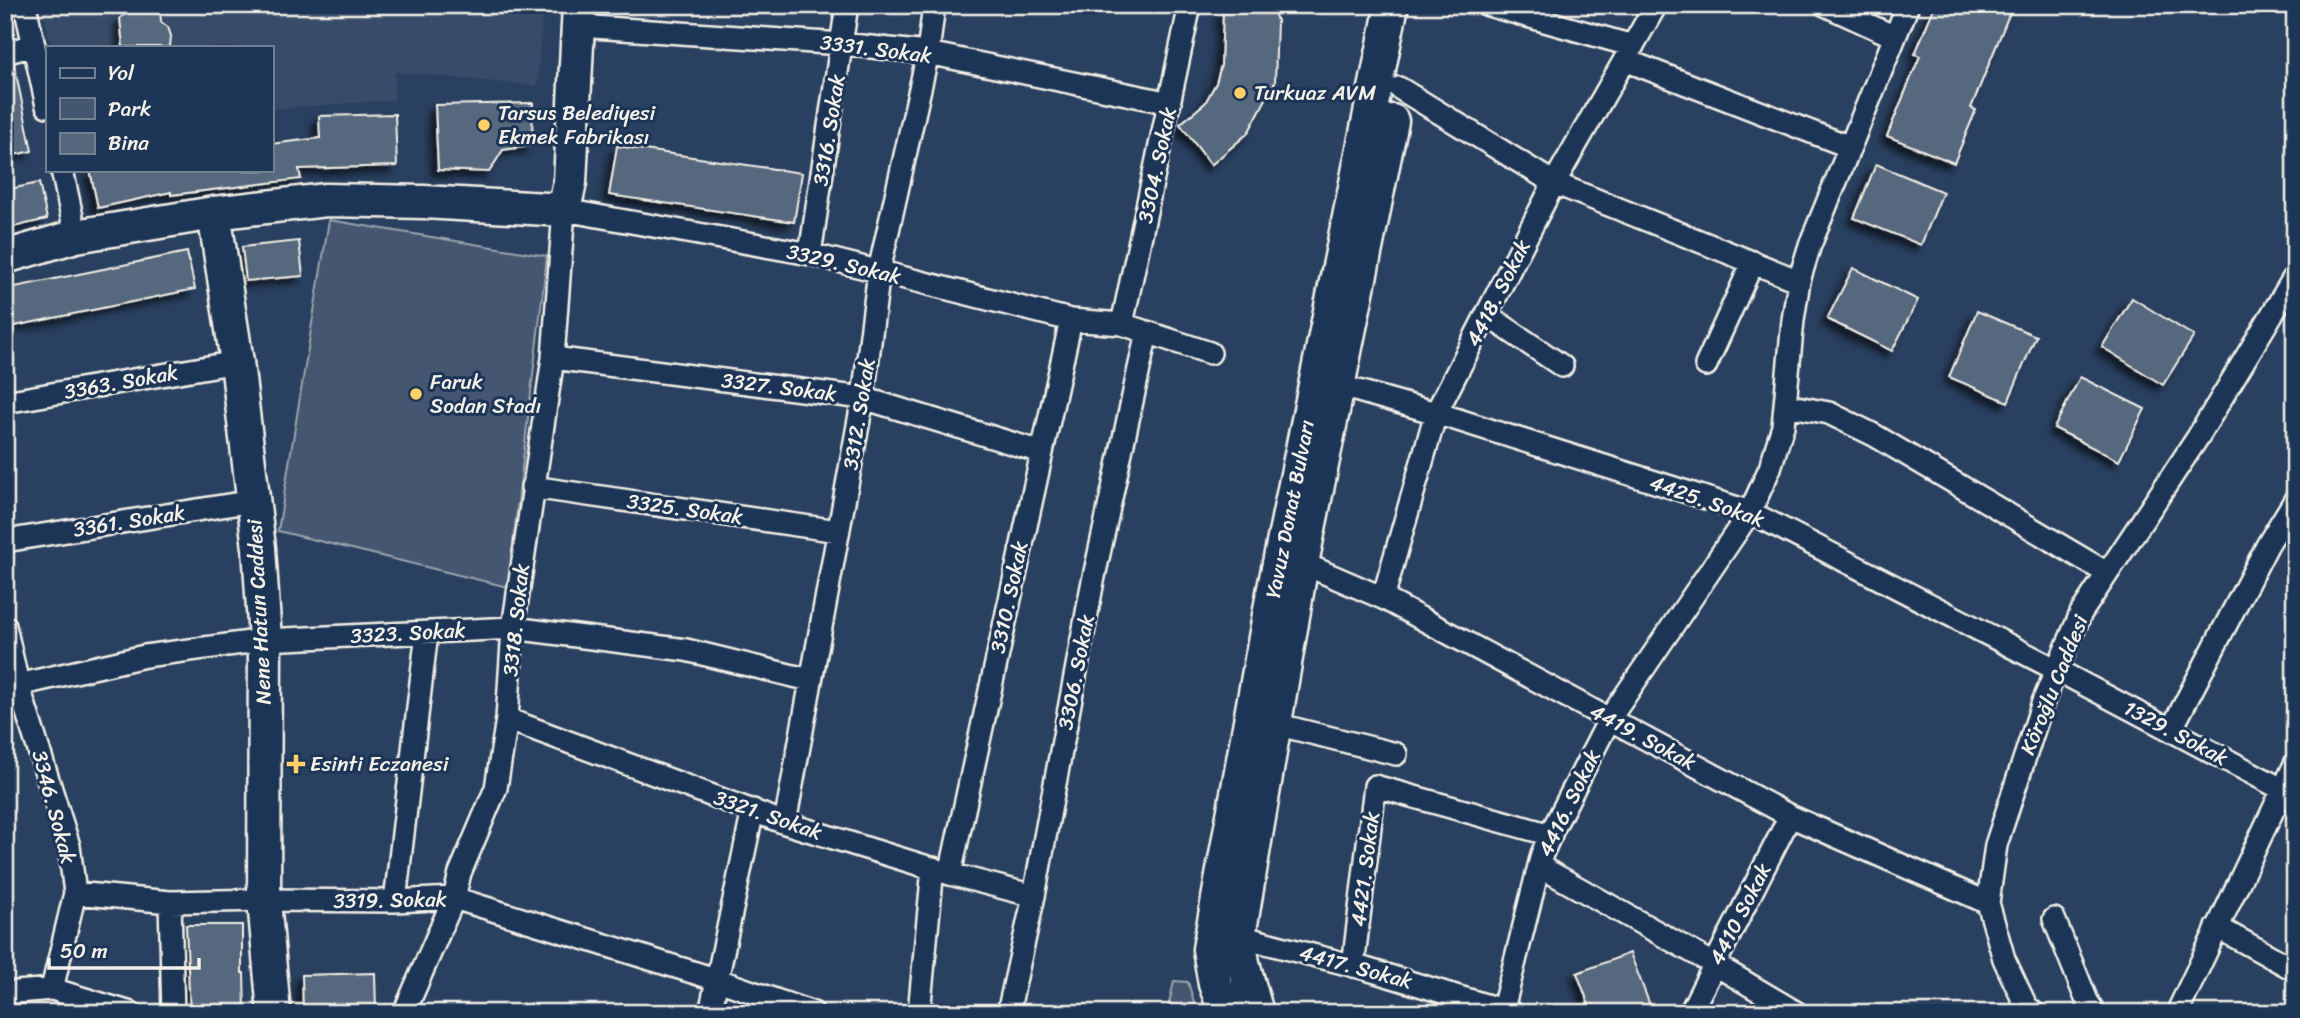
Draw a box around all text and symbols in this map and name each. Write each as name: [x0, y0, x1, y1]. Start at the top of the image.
street label: 3331. Sokak: [818, 23, 934, 75]
legend: [46, 46, 273, 172]
text: Yol: [108, 54, 135, 92]
street label: 3316. Sokak: [801, 71, 857, 189]
place label: Turkuaz AVM: [1254, 74, 1376, 112]
marker: Turkuaz AVM: [1232, 85, 1248, 101]
text: Park: [108, 90, 151, 128]
place label: Tarsus Belediyesi Ekmek Fabrikası: [498, 94, 656, 156]
street label: 3304. Sokak: [1126, 103, 1188, 227]
marker: Tarsus Belediyesi Ekmek Fabrikası: [476, 117, 492, 133]
text: Bina: [108, 124, 149, 162]
street label: 3329. Sokak: [783, 232, 905, 296]
street label: 4418. Sokak: [1455, 233, 1541, 353]
street label: 3363. Sokak: [61, 353, 181, 411]
street label: 3312. Sokak: [831, 355, 887, 473]
street label: 3327. Sokak: [719, 361, 839, 413]
place label: Faruk Sodan Stadı: [430, 363, 542, 425]
marker: Faruk Sodan Stadı: [408, 386, 424, 402]
street label: Yavuz Donat Bulvarı: [1254, 416, 1326, 602]
street label: 4425. Sokak: [1644, 464, 1770, 538]
street label: 3325. Sokak: [625, 482, 745, 536]
street label: 3361. Sokak: [70, 493, 188, 549]
street label: Nene Hatun Caddesi: [235, 517, 283, 706]
street label: 3310. Sokak: [979, 537, 1039, 657]
street label: 3318. Sokak: [491, 562, 541, 678]
street label: Köroğlu Caddesi: [2009, 608, 2100, 761]
street label: 3323. Sokak: [349, 611, 467, 655]
street label: 3306. Sokak: [1046, 611, 1106, 733]
street label: 1329. Sokak: [2117, 689, 2235, 777]
street label: 4419. Sokak: [1583, 693, 1703, 781]
street label: 4416. Sokak: [1527, 743, 1611, 863]
place label: Esinti Eczanesi: [310, 745, 450, 783]
street label: 3346. Sokak: [21, 746, 87, 868]
marker: Esinti Eczanesi: [288, 756, 304, 772]
street label: 3321. Sokak: [709, 779, 827, 851]
street label: 4421. Sokak: [1339, 809, 1391, 929]
street label: 4410 Sokak: [1698, 856, 1782, 972]
street label: 3319. Sokak: [333, 880, 447, 920]
scale bar: [49, 927, 200, 971]
text: 50 m: [60, 932, 108, 970]
street label: 4417. Sokak: [1295, 934, 1417, 1000]

